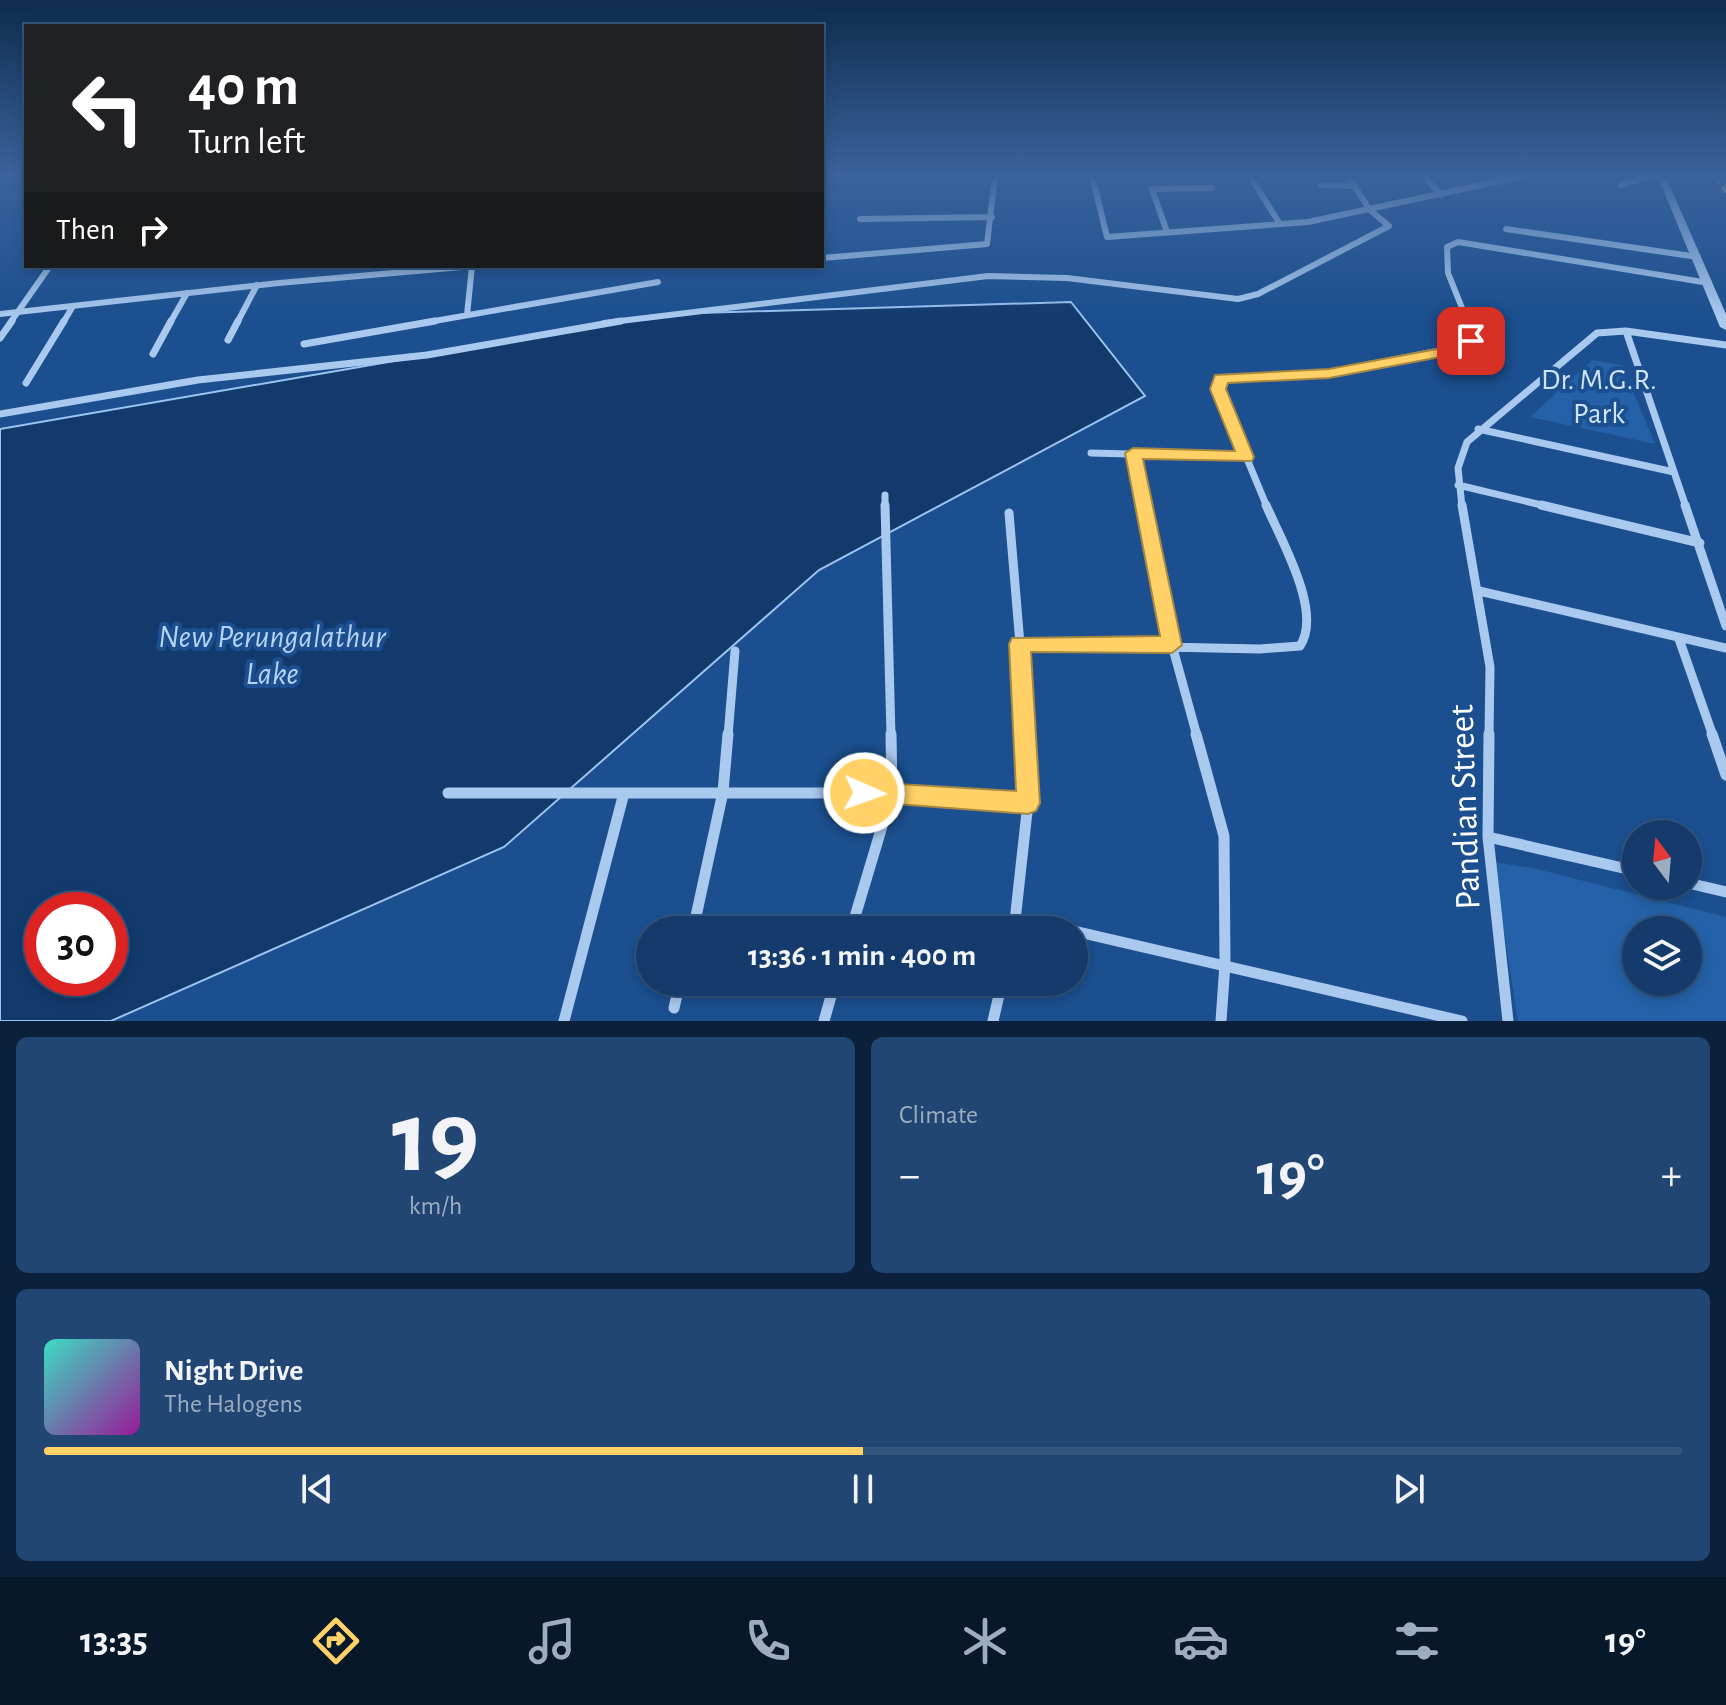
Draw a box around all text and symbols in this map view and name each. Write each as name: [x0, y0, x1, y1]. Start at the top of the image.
icon: left: [56, 56, 160, 160]
text: 40 m: [188, 59, 299, 115]
text: Turn left: [188, 124, 305, 160]
icon: right: [131, 208, 175, 252]
text: Then: [56, 215, 115, 245]
pin: [1437, 307, 1505, 375]
icon: arrive: [1449, 319, 1493, 363]
park label: Dr. M.G.R. Park: [1541, 365, 1657, 429]
water label: New Perungalathur Lake: [158, 621, 387, 690]
street label: Pandian Street: [1443, 703, 1487, 910]
position arrow: [822, 751, 906, 835]
north arrow: [1622, 820, 1702, 900]
map controls: [1622, 820, 1702, 996]
speed limit sign: 30: [24, 892, 128, 996]
button: layers: [1622, 916, 1702, 996]
text: 13:36 · 1 min · 400 m: [748, 941, 976, 971]
text: 19: [392, 1087, 479, 1191]
text: Climate: [899, 1102, 978, 1128]
text: 19°: [1256, 1146, 1325, 1206]
text: −: [899, 1154, 920, 1198]
text: +: [1661, 1154, 1682, 1198]
text: km/h: [409, 1193, 462, 1219]
text: Night Drive: [164, 1356, 303, 1386]
text: The Halogens: [164, 1391, 302, 1417]
icon: previous: [295, 1467, 339, 1511]
icon: pause: [841, 1467, 885, 1511]
icon: next: [1387, 1467, 1431, 1511]
icon: directions: [308, 1613, 364, 1669]
icon: music: [524, 1613, 580, 1669]
icon: phone: [740, 1613, 796, 1669]
icon: climate: [957, 1613, 1013, 1669]
icon: car: [1173, 1613, 1229, 1669]
icon: filters: [1389, 1613, 1445, 1669]
text: 13:35: [80, 1623, 148, 1659]
text: 19°: [1605, 1623, 1646, 1659]

